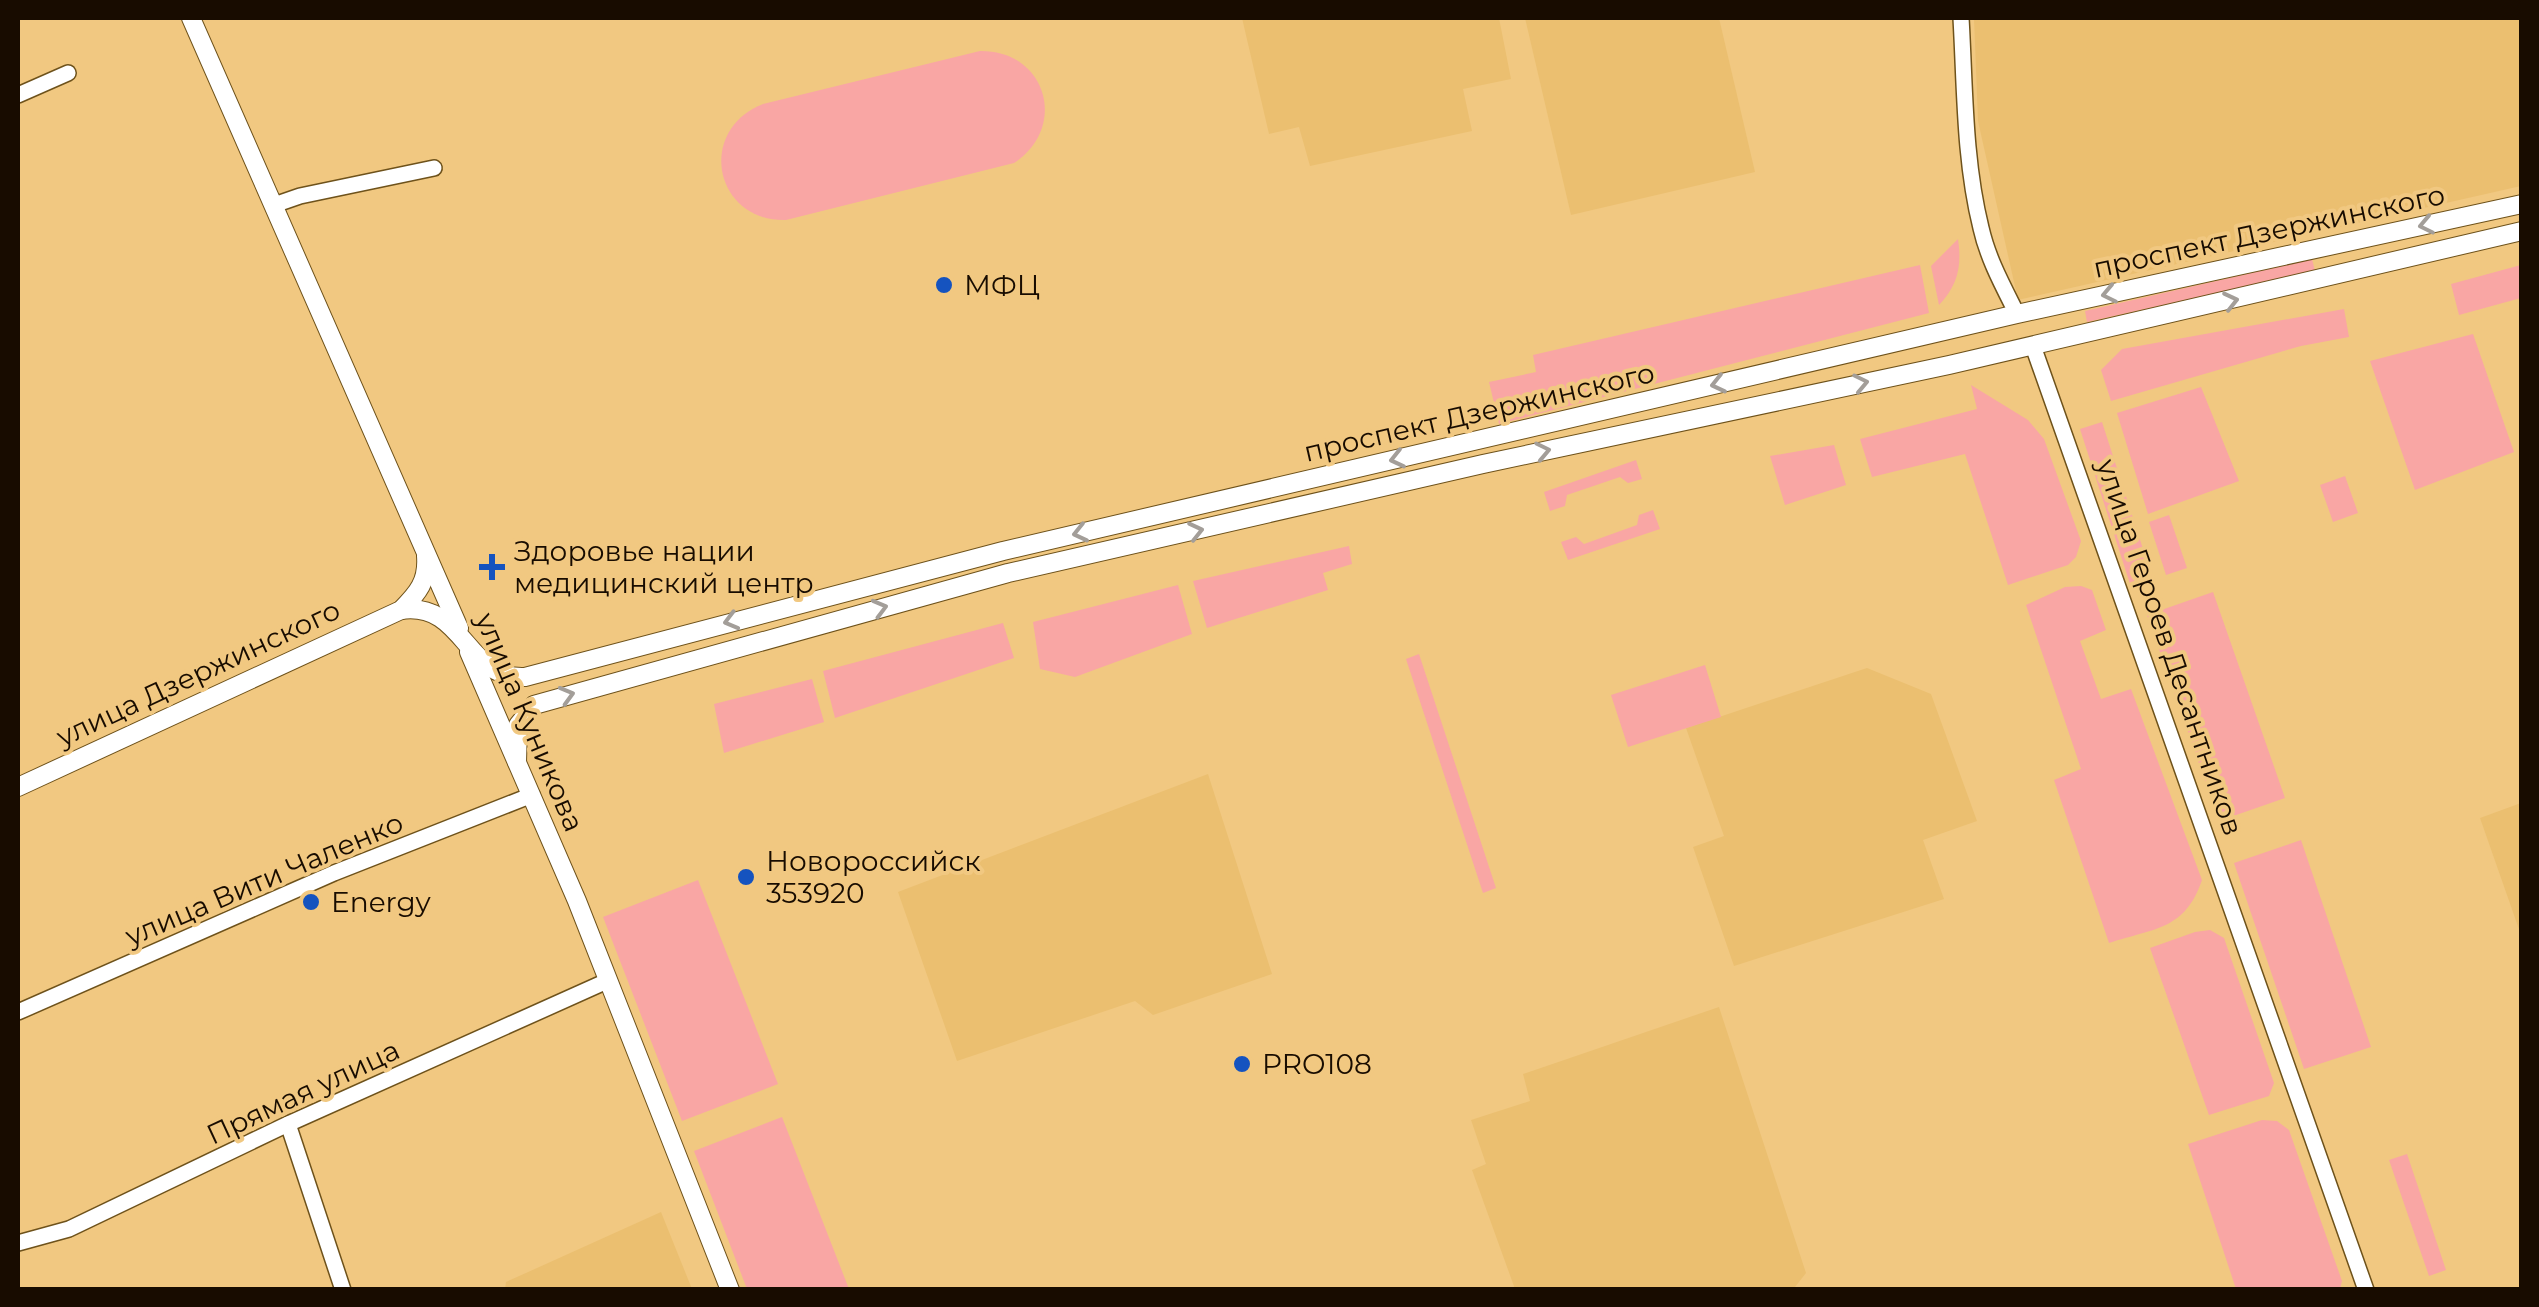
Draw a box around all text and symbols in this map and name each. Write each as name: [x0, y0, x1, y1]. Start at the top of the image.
street label: проспект Дзержинского: [2090, 177, 2448, 285]
one-way arrow: [2418, 213, 2435, 234]
place label: МФЦ: [964, 268, 1040, 302]
marker: МФЦ: [933, 274, 955, 296]
one-way arrow: [2101, 283, 2118, 304]
one-way arrow: [2222, 292, 2239, 313]
street label: проспект Дзержинского: [1300, 355, 1658, 469]
one-way arrow: [1710, 372, 1727, 393]
one-way arrow: [1852, 373, 1869, 394]
one-way arrow: [1534, 441, 1551, 462]
one-way arrow: [1389, 447, 1406, 468]
street label: улица Героев Десантников: [2089, 454, 2250, 840]
one-way arrow: [1072, 521, 1089, 542]
one-way arrow: [1187, 521, 1204, 542]
place label: Здоровье нации медицинский центр: [514, 534, 814, 600]
marker: Здоровье нации медицинский центр: [479, 554, 505, 580]
street label: улица Дзержинского: [50, 592, 345, 754]
one-way arrow: [871, 599, 888, 620]
street label: улица Куникова: [468, 607, 591, 837]
one-way arrow: [723, 609, 740, 630]
one-way arrow: [558, 686, 575, 707]
street label: улица Вити Чаленко: [119, 805, 408, 953]
place label: Новороссийск 353920: [766, 844, 981, 910]
marker: Новороссийск 353920: [735, 866, 757, 888]
place label: Energy: [331, 885, 432, 919]
marker: Energy: [300, 891, 322, 913]
street label: Прямая улица: [201, 1032, 405, 1152]
place label: PRO108: [1262, 1047, 1372, 1081]
marker: PRO108: [1231, 1053, 1253, 1075]

